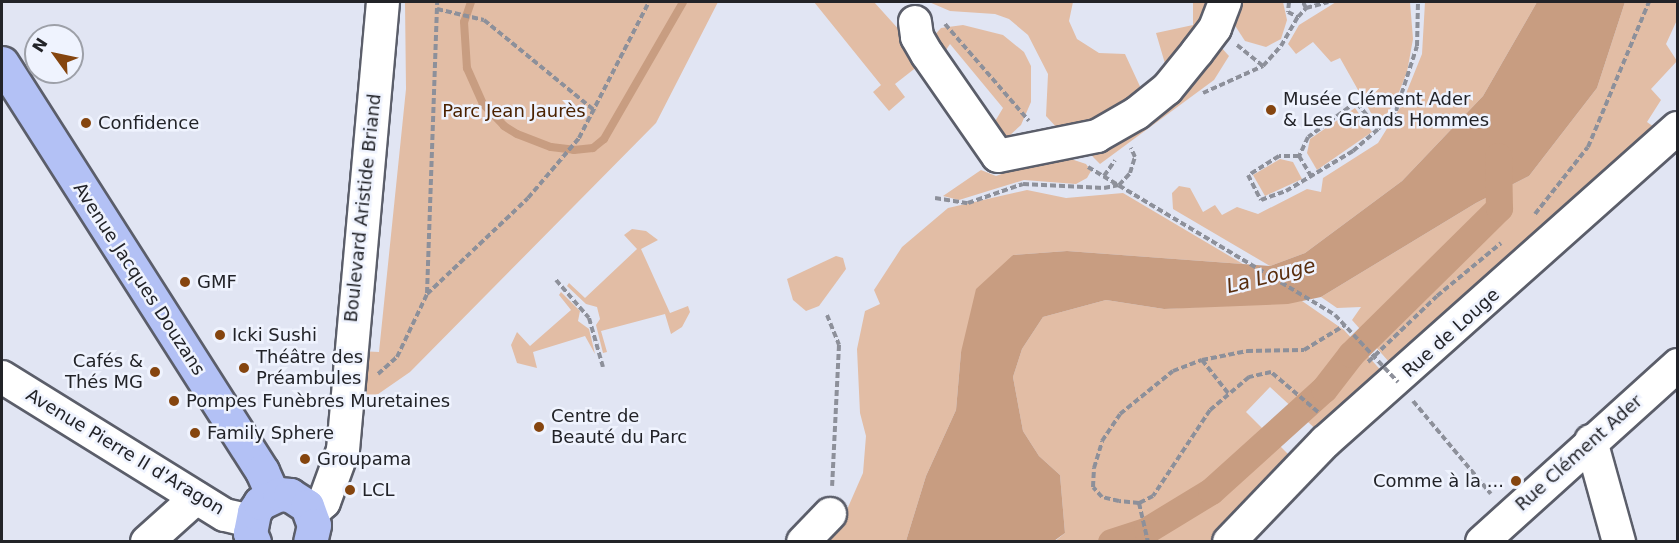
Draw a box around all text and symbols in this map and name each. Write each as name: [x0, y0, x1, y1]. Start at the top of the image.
north arrow: [24, 24, 84, 84]
text: N: [29, 34, 52, 56]
place label: Musée Clément Ader & Les Grands Hommes: [1283, 89, 1489, 132]
street label: Boulevard Aristide Briand: [340, 93, 386, 323]
park label: Parc Jean Jaurès: [442, 100, 586, 122]
marker: Musée Clément Ader & Les Grands Hommes: [1264, 103, 1278, 117]
place label: Confidence: [98, 112, 199, 134]
marker: Confidence: [79, 116, 93, 130]
street label: Avenue Jacques Douzans: [69, 179, 209, 379]
water label: La Louge: [1224, 253, 1318, 299]
place label: GMF: [197, 271, 237, 293]
marker: GMF: [178, 275, 192, 289]
street label: Rue de Louge: [1398, 284, 1504, 382]
place label: Icki Sushi: [232, 324, 317, 346]
marker: Icki Sushi: [213, 328, 227, 342]
place label: Théâtre des Préambules: [256, 347, 363, 389]
place label: Cafés & Thés MG: [65, 351, 143, 394]
marker: Théâtre des Préambules: [237, 361, 251, 375]
marker: Cafés & Thés MG: [148, 365, 162, 379]
street label: Avenue Pierre II d'Aragon: [22, 384, 228, 520]
place label: Pompes Funèbres Muretaines: [186, 390, 450, 412]
street label: Rue Clément Ader: [1511, 390, 1647, 516]
marker: Pompes Funèbres Muretaines: [167, 394, 181, 408]
place label: Centre de Beauté du Parc: [551, 406, 687, 448]
marker: Centre de Beauté du Parc: [532, 420, 546, 434]
place label: Family Sphere: [207, 422, 334, 444]
marker: Family Sphere: [188, 426, 202, 440]
place label: Groupama: [317, 448, 411, 470]
marker: Groupama: [298, 452, 312, 466]
place label: Comme à la ...: [1373, 470, 1504, 492]
marker: Comme à la ...: [1509, 474, 1523, 488]
place label: LCL: [362, 479, 395, 501]
marker: LCL: [343, 483, 357, 497]

